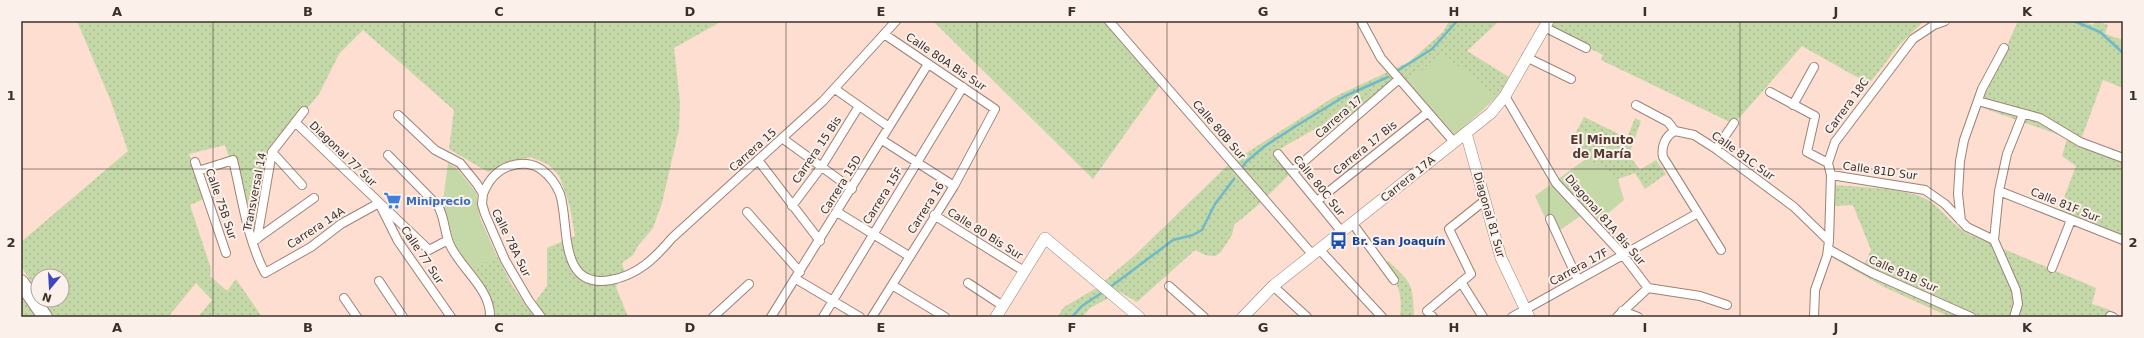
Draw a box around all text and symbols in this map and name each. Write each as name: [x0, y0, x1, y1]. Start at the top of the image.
text: A: [112, 4, 122, 19]
text: B: [303, 4, 313, 19]
text: C: [494, 4, 504, 19]
text: D: [685, 4, 696, 19]
text: E: [877, 4, 885, 19]
text: F: [1068, 4, 1076, 19]
text: G: [1258, 4, 1268, 19]
text: H: [1449, 4, 1459, 19]
text: I: [1643, 4, 1647, 19]
text: J: [1833, 4, 1838, 19]
text: K: [2022, 4, 2033, 19]
street label: Calle 80A Bis Sur: [903, 30, 989, 94]
street label: Carrera 18C: [1822, 75, 1872, 137]
text: 1: [6, 88, 16, 103]
text: 1: [2128, 88, 2138, 103]
street label: Carrera 17: [1313, 93, 1365, 141]
street label: Calle 80B Sur: [1190, 98, 1249, 163]
street label: Carrera 15 Bis: [790, 114, 844, 186]
street label: Carrera 17 Bis: [1330, 118, 1400, 178]
street label: Diagonal 77 Sur: [307, 119, 380, 190]
street label: Carrera 15: [727, 126, 779, 174]
street label: Calle 81C Sur: [1709, 129, 1777, 183]
district label: El Minuto de María: [1570, 133, 1634, 161]
street label: Transversal 14: [241, 152, 269, 233]
street label: Carrera 15D: [818, 153, 864, 217]
street label: Calle 80C Sur: [1291, 153, 1348, 219]
street label: Carrera 17A: [1378, 153, 1438, 205]
street label: Calle 81D Sur: [1842, 159, 1919, 183]
street label: Carrera 15F: [860, 165, 906, 227]
street label: Calle 75B Sur: [203, 167, 239, 242]
street label: Diagonal 81 Sur: [1471, 171, 1508, 260]
street label: Diagonal 81A Bis Sur: [1562, 172, 1648, 268]
street label: Carrera 16: [905, 180, 947, 236]
street label: Calle 81F Sur: [2029, 185, 2102, 225]
supermarket icon: Miniprecio: [383, 191, 403, 211]
place label: Miniprecio: [406, 195, 471, 208]
street label: Carrera 14A: [285, 204, 348, 251]
street label: Calle 80 Bis Sur: [945, 206, 1026, 263]
street label: Calle 78A Sur: [489, 207, 533, 280]
street label: Calle 77 Sur: [398, 224, 446, 287]
bus stop icon: Br. San Joaquín: [1329, 231, 1349, 251]
text: 2: [6, 235, 16, 250]
place label: Br. San Joaquín: [1352, 235, 1446, 248]
text: 2: [2128, 235, 2138, 250]
street label: Carrera 17F: [1547, 246, 1611, 288]
street label: Calle 81B Sur: [1866, 253, 1940, 295]
north arrow: [30, 268, 70, 308]
text: N: [41, 289, 53, 305]
text: A: [112, 320, 122, 335]
text: B: [303, 320, 313, 335]
text: C: [494, 320, 504, 335]
text: D: [685, 320, 696, 335]
text: E: [877, 320, 885, 335]
text: F: [1068, 320, 1076, 335]
text: G: [1258, 320, 1268, 335]
text: H: [1449, 320, 1459, 335]
text: I: [1643, 320, 1647, 335]
text: J: [1833, 320, 1838, 335]
text: K: [2022, 320, 2033, 335]

